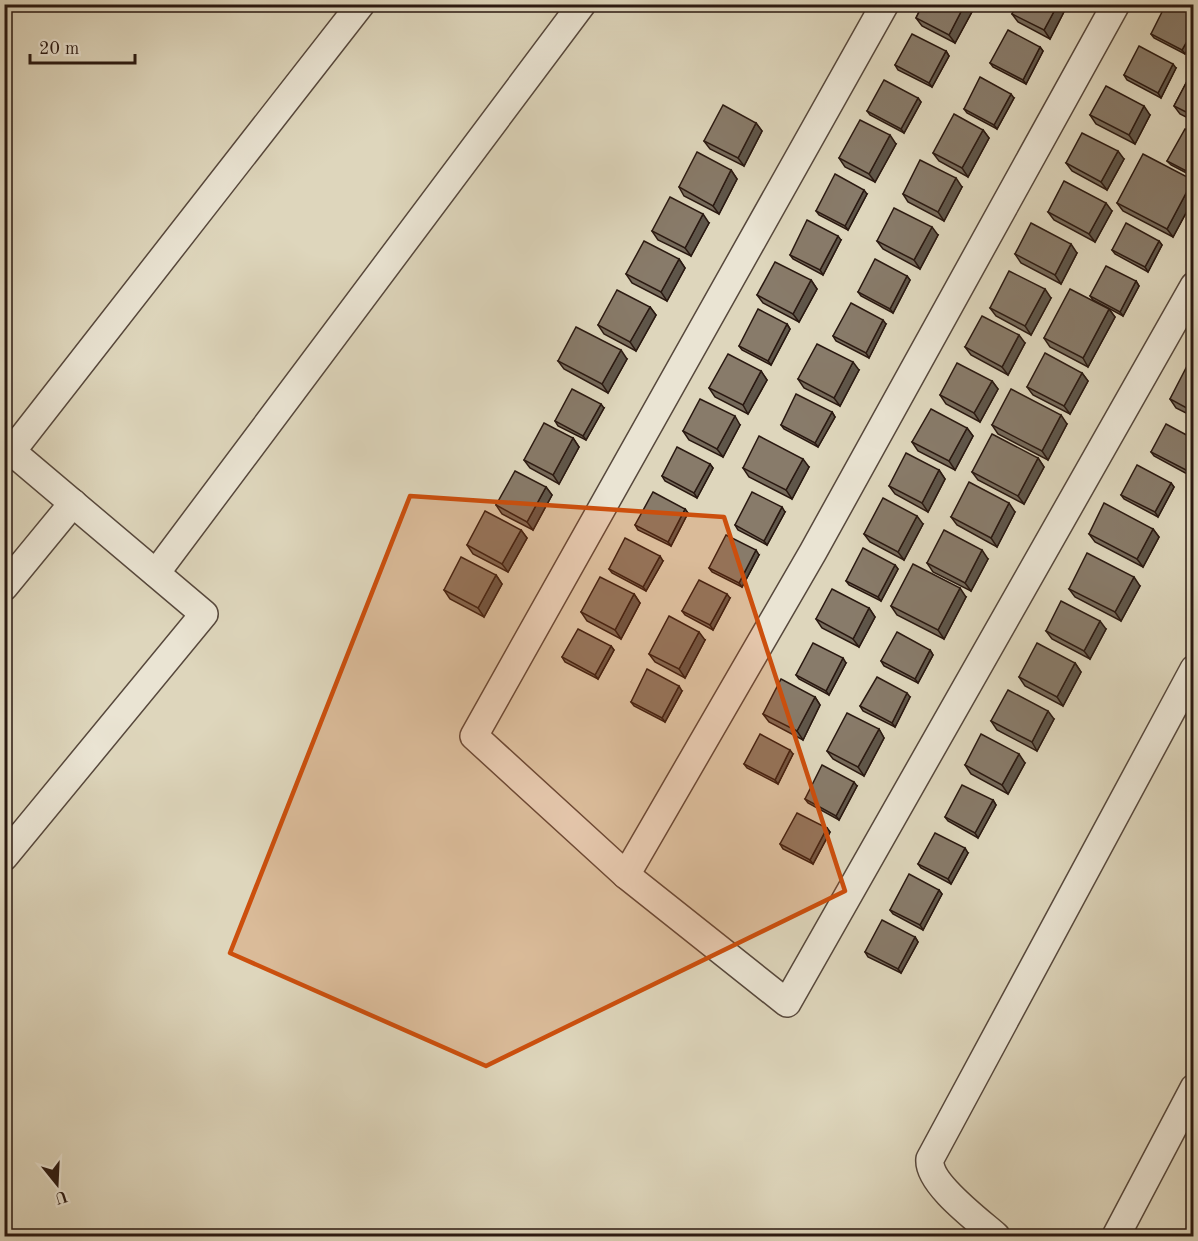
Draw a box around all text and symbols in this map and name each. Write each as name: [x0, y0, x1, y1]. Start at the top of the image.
scale bar: [30, 27, 135, 65]
text: 20 m: [39, 40, 79, 58]
north arrow: [27, 1154, 87, 1214]
text: U: [52, 1187, 70, 1206]

